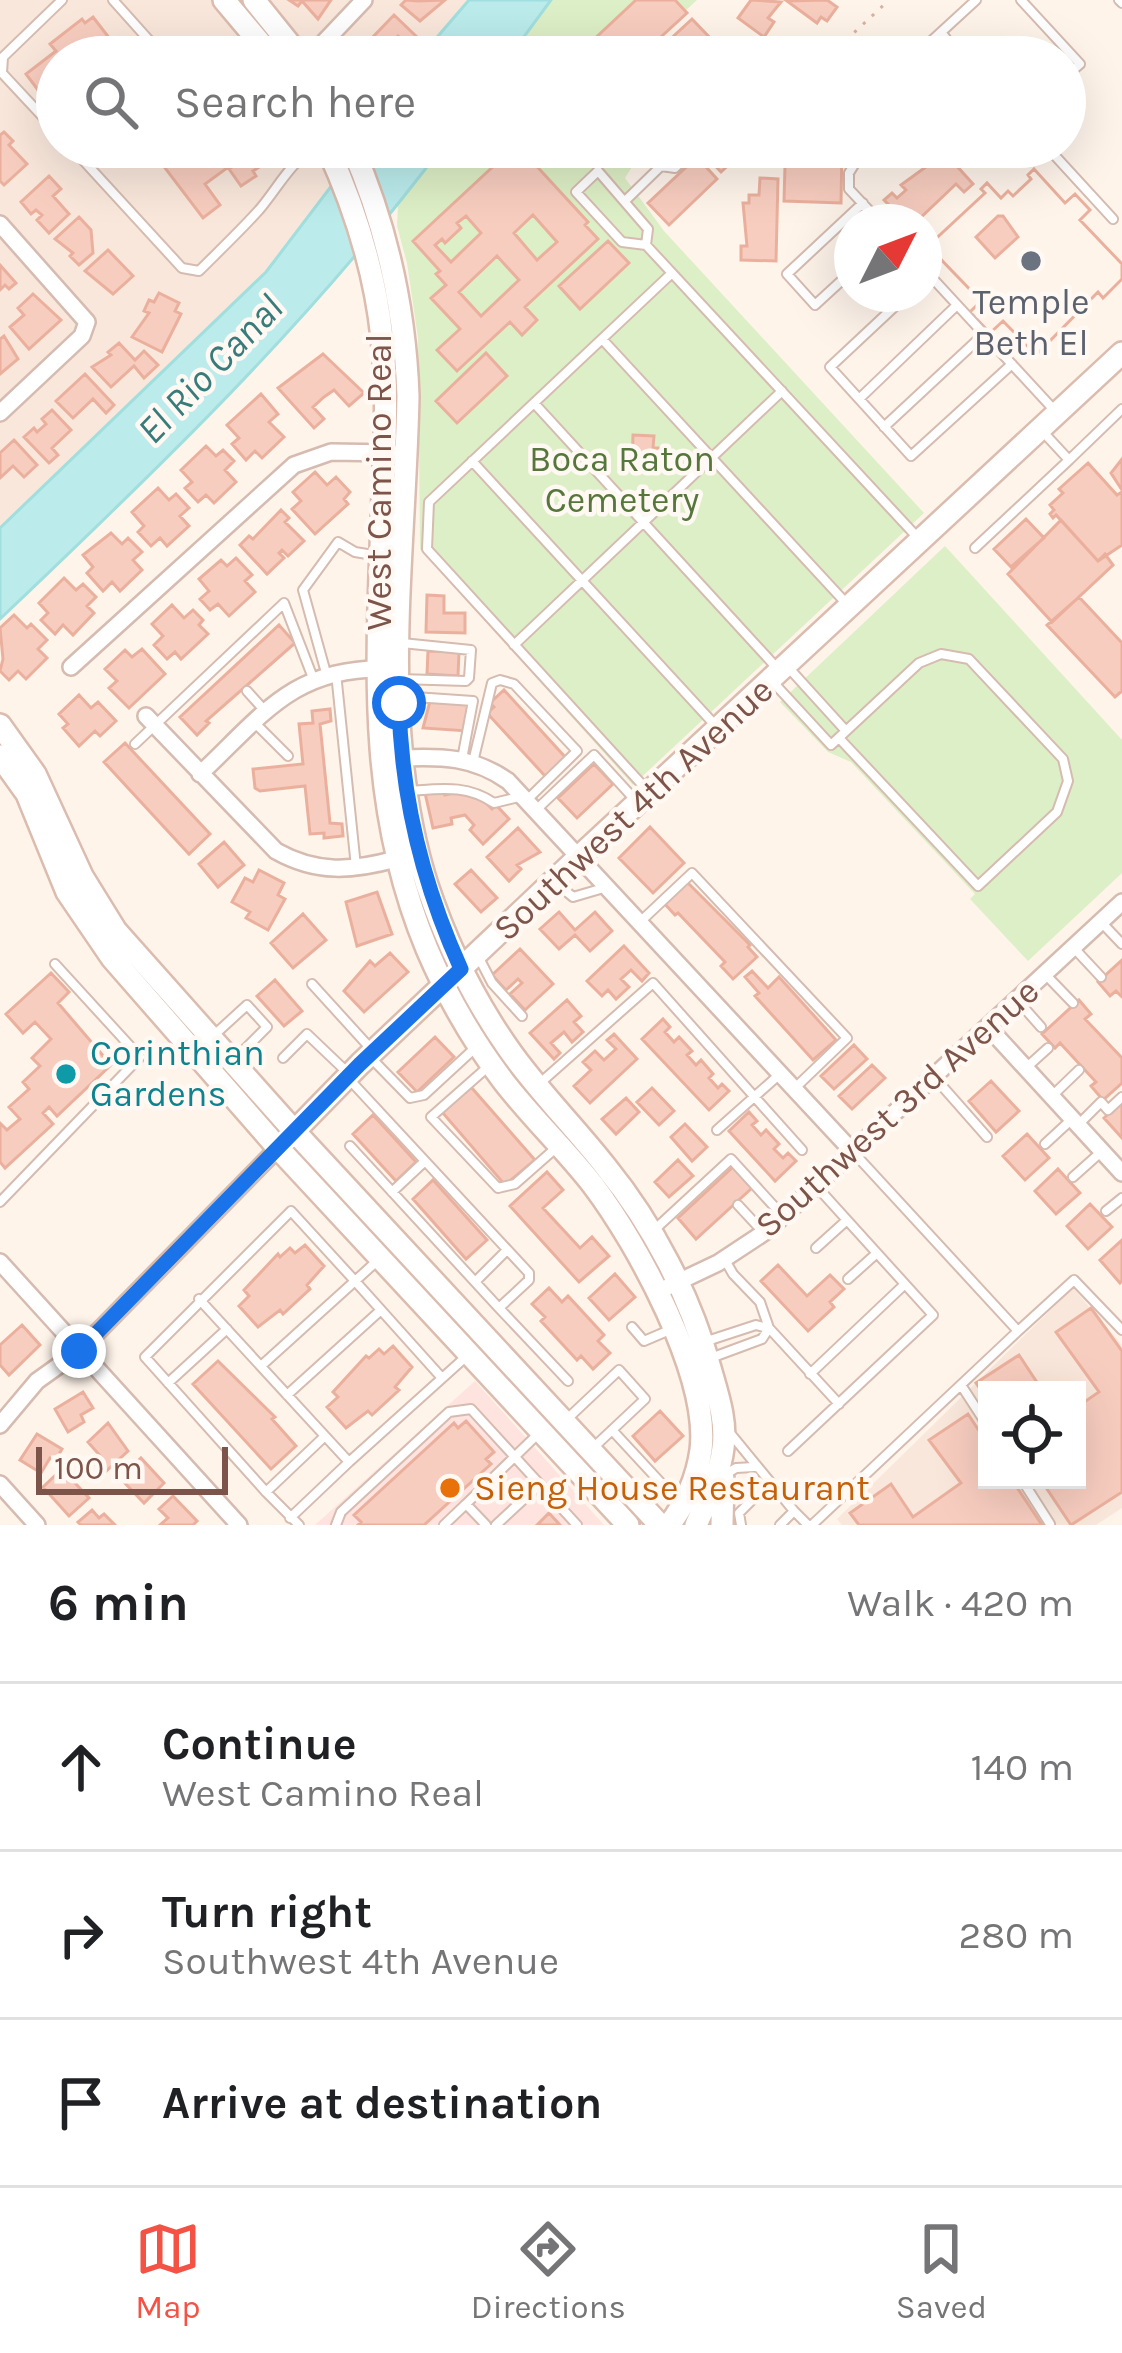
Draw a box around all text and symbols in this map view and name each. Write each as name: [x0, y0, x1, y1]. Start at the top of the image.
search box: [36, 36, 1086, 168]
icon: search: [78, 69, 144, 135]
text: Search here: [174, 76, 416, 128]
north arrow: [834, 204, 942, 312]
marker: Temple Beth El: [1018, 248, 1044, 274]
place label: Temple Beth El: [972, 281, 1090, 364]
water label: El Rio Canal: [128, 285, 292, 453]
street label: West Camino Real: [358, 333, 400, 631]
park label: Boca Raton Cemetery: [529, 438, 715, 521]
street label: Southwest 4th Avenue: [485, 669, 781, 949]
route start: [372, 676, 426, 730]
street label: Southwest 3rd Avenue: [747, 970, 1047, 1246]
place label: Corinthian Gardens: [90, 1032, 265, 1115]
marker: Corinthian Gardens: [53, 1061, 79, 1087]
route end: [52, 1324, 106, 1378]
map controls: [978, 1381, 1086, 1489]
button: locate: [978, 1381, 1086, 1489]
scale bar: [36, 1441, 228, 1494]
text: 100 m: [54, 1449, 143, 1487]
place label: Sieng House Restaurant: [474, 1467, 870, 1509]
marker: Sieng House Restaurant: [437, 1475, 463, 1501]
text: 6 min: [48, 1573, 189, 1633]
text: Walk · 420 m: [847, 1580, 1074, 1626]
text: Continue: [162, 1718, 357, 1770]
icon: ahead: [48, 1734, 114, 1800]
text: 140 m: [970, 1744, 1074, 1790]
text: West Camino Real: [162, 1770, 484, 1816]
text: Turn right: [162, 1886, 372, 1938]
icon: right: [48, 1902, 114, 1968]
text: 280 m: [959, 1912, 1074, 1958]
text: Southwest 4th Avenue: [162, 1938, 559, 1984]
icon: arrive: [48, 2070, 114, 2136]
text: Arrive at destination: [162, 2077, 602, 2129]
tab: Map: [135, 2216, 201, 2326]
tab: Directions: [471, 2216, 626, 2326]
tab: Saved: [896, 2216, 987, 2326]

